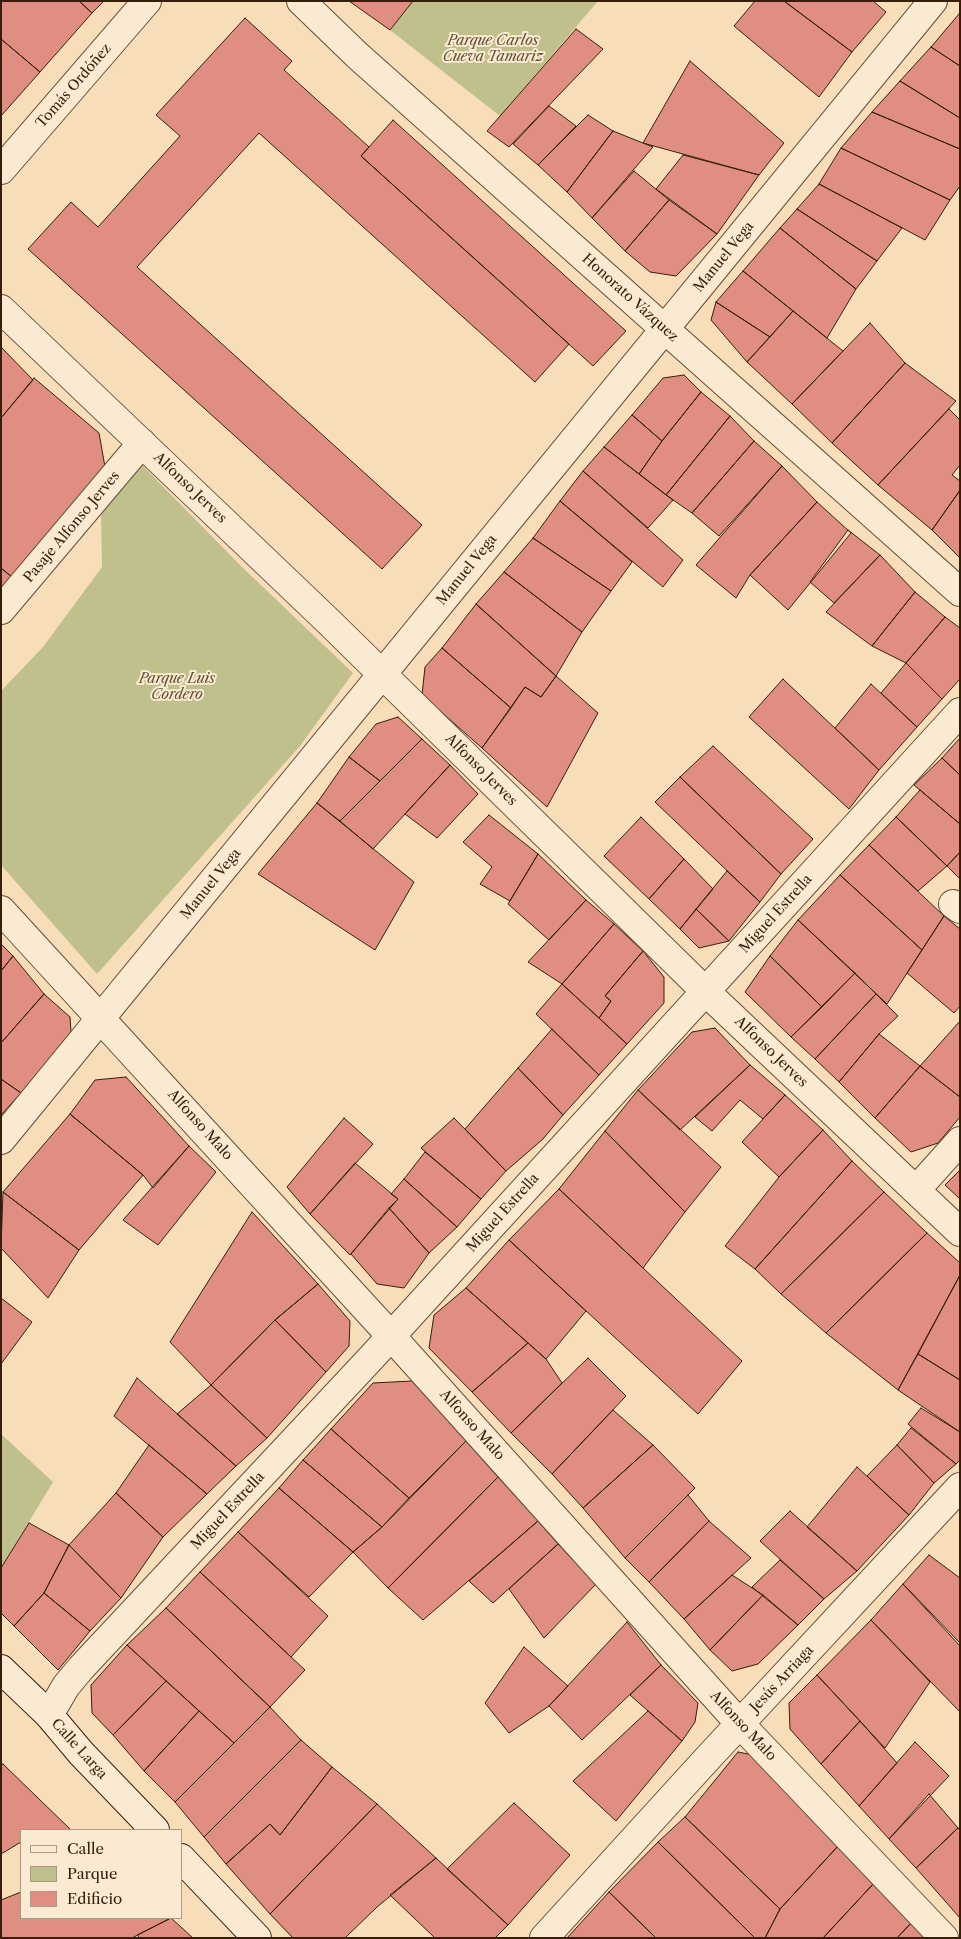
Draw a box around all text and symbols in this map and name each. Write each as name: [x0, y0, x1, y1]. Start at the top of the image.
park label: Parque Carlos Cueva Tamariz: [443, 33, 543, 65]
street label: Tomás Ordóñez: [33, 40, 115, 132]
street label: Manuel Vega: [690, 218, 758, 296]
street label: Honorato Vázquez: [578, 250, 682, 346]
street label: Alfonso Jerves: [150, 449, 230, 527]
street label: Pasaje Alfonso Jerves: [21, 468, 123, 586]
street label: Manuel Vega: [433, 531, 501, 609]
park label: Parque Luis Cordero: [139, 671, 215, 704]
street label: Alfonso Jerves: [442, 731, 520, 809]
street label: Manuel Vega: [177, 845, 245, 923]
street label: Miguel Estrella: [736, 871, 816, 957]
street label: Alfonso Jerves: [731, 1013, 811, 1091]
street label: Alfonso Malo: [164, 1086, 236, 1164]
street label: Miguel Estrella: [463, 1170, 543, 1256]
street label: Alfonso Malo: [436, 1386, 508, 1464]
street label: Miguel Estrella: [188, 1469, 268, 1553]
street label: Jesús Arriaga: [747, 1642, 817, 1716]
street label: Alfonso Malo: [706, 1688, 780, 1764]
street label: Calle Larga: [48, 1715, 110, 1783]
legend: [20, 1829, 182, 1919]
text: Calle: [67, 1839, 104, 1858]
text: Parque: [67, 1864, 117, 1883]
text: Edificio: [67, 1889, 122, 1908]

